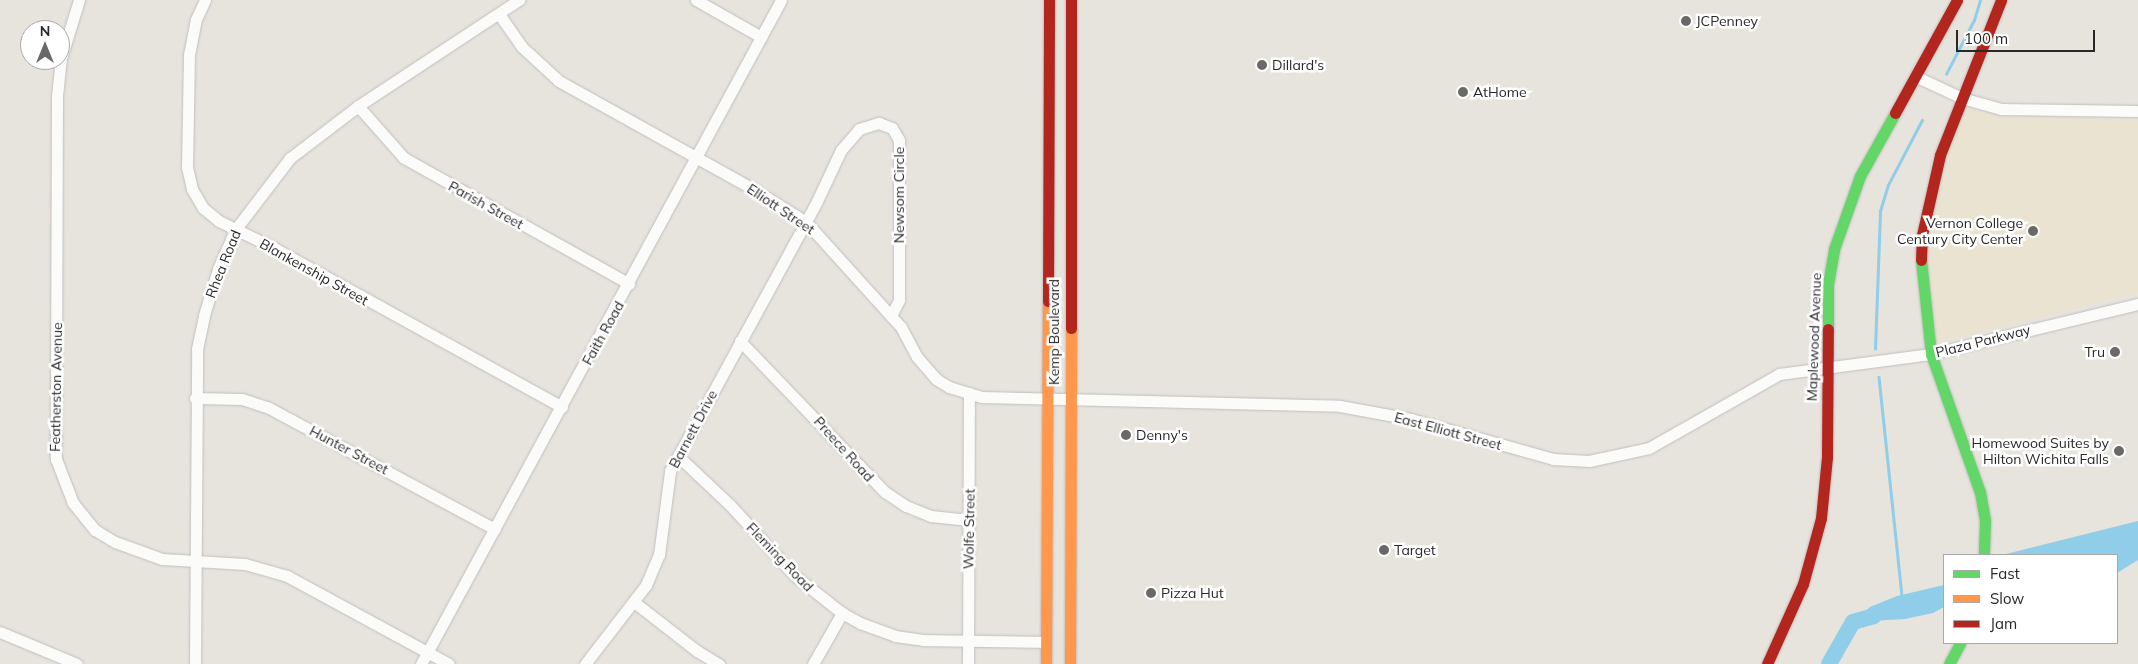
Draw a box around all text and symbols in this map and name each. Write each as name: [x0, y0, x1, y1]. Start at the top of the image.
place label: JCPenney: [1696, 13, 1758, 29]
marker: JCPenney: [1680, 15, 1692, 27]
north arrow: [20, 20, 70, 70]
scale bar: [1958, 20, 2097, 52]
text: N: [40, 22, 50, 40]
text: 100 m: [1964, 29, 2008, 48]
place label: Dillard's: [1272, 57, 1324, 73]
marker: Dillard's: [1256, 59, 1268, 71]
place label: AtHome: [1473, 84, 1527, 100]
marker: AtHome: [1457, 86, 1469, 98]
street label: Newsom Circle: [891, 147, 907, 243]
street label: Parish Street: [446, 178, 526, 232]
street label: Elliott Street: [744, 180, 818, 238]
place label: Vernon College Century City Center: [1897, 215, 2023, 248]
marker: Vernon College Century City Center: [2027, 225, 2039, 237]
street label: Rhea Road: [202, 228, 244, 300]
street label: Blankenship Street: [257, 235, 371, 309]
street label: Maplewood Avenue: [1803, 272, 1825, 402]
street label: Kemp Boulevard: [1046, 279, 1062, 385]
street label: Faith Road: [579, 298, 627, 368]
street label: Plaza Parkway: [1934, 321, 2032, 361]
street label: Featherston Avenue: [46, 322, 66, 452]
place label: Tru: [2084, 344, 2105, 360]
marker: Tru: [2109, 346, 2121, 358]
street label: Barnett Drive: [665, 387, 721, 471]
street label: East Elliott Street: [1393, 409, 1503, 453]
street label: Preece Road: [810, 413, 878, 485]
street label: Hunter Street: [307, 422, 391, 478]
place label: Denny's: [1136, 427, 1188, 443]
marker: Denny's: [1120, 429, 1132, 441]
place label: Homewood Suites by Hilton Wichita Falls: [1971, 435, 2109, 468]
marker: Homewood Suites by Hilton Wichita Falls: [2113, 445, 2125, 457]
street label: Wolfe Street: [960, 489, 978, 569]
street label: Fleming Road: [743, 519, 817, 595]
place label: Target: [1394, 542, 1436, 558]
marker: Target: [1378, 544, 1390, 556]
legend: [1943, 554, 2118, 644]
text: Fast: [1990, 564, 2020, 583]
place label: Pizza Hut: [1161, 585, 1224, 601]
marker: Pizza Hut: [1145, 587, 1157, 599]
text: Slow: [1990, 589, 2024, 608]
text: Jam: [1990, 614, 2017, 633]

